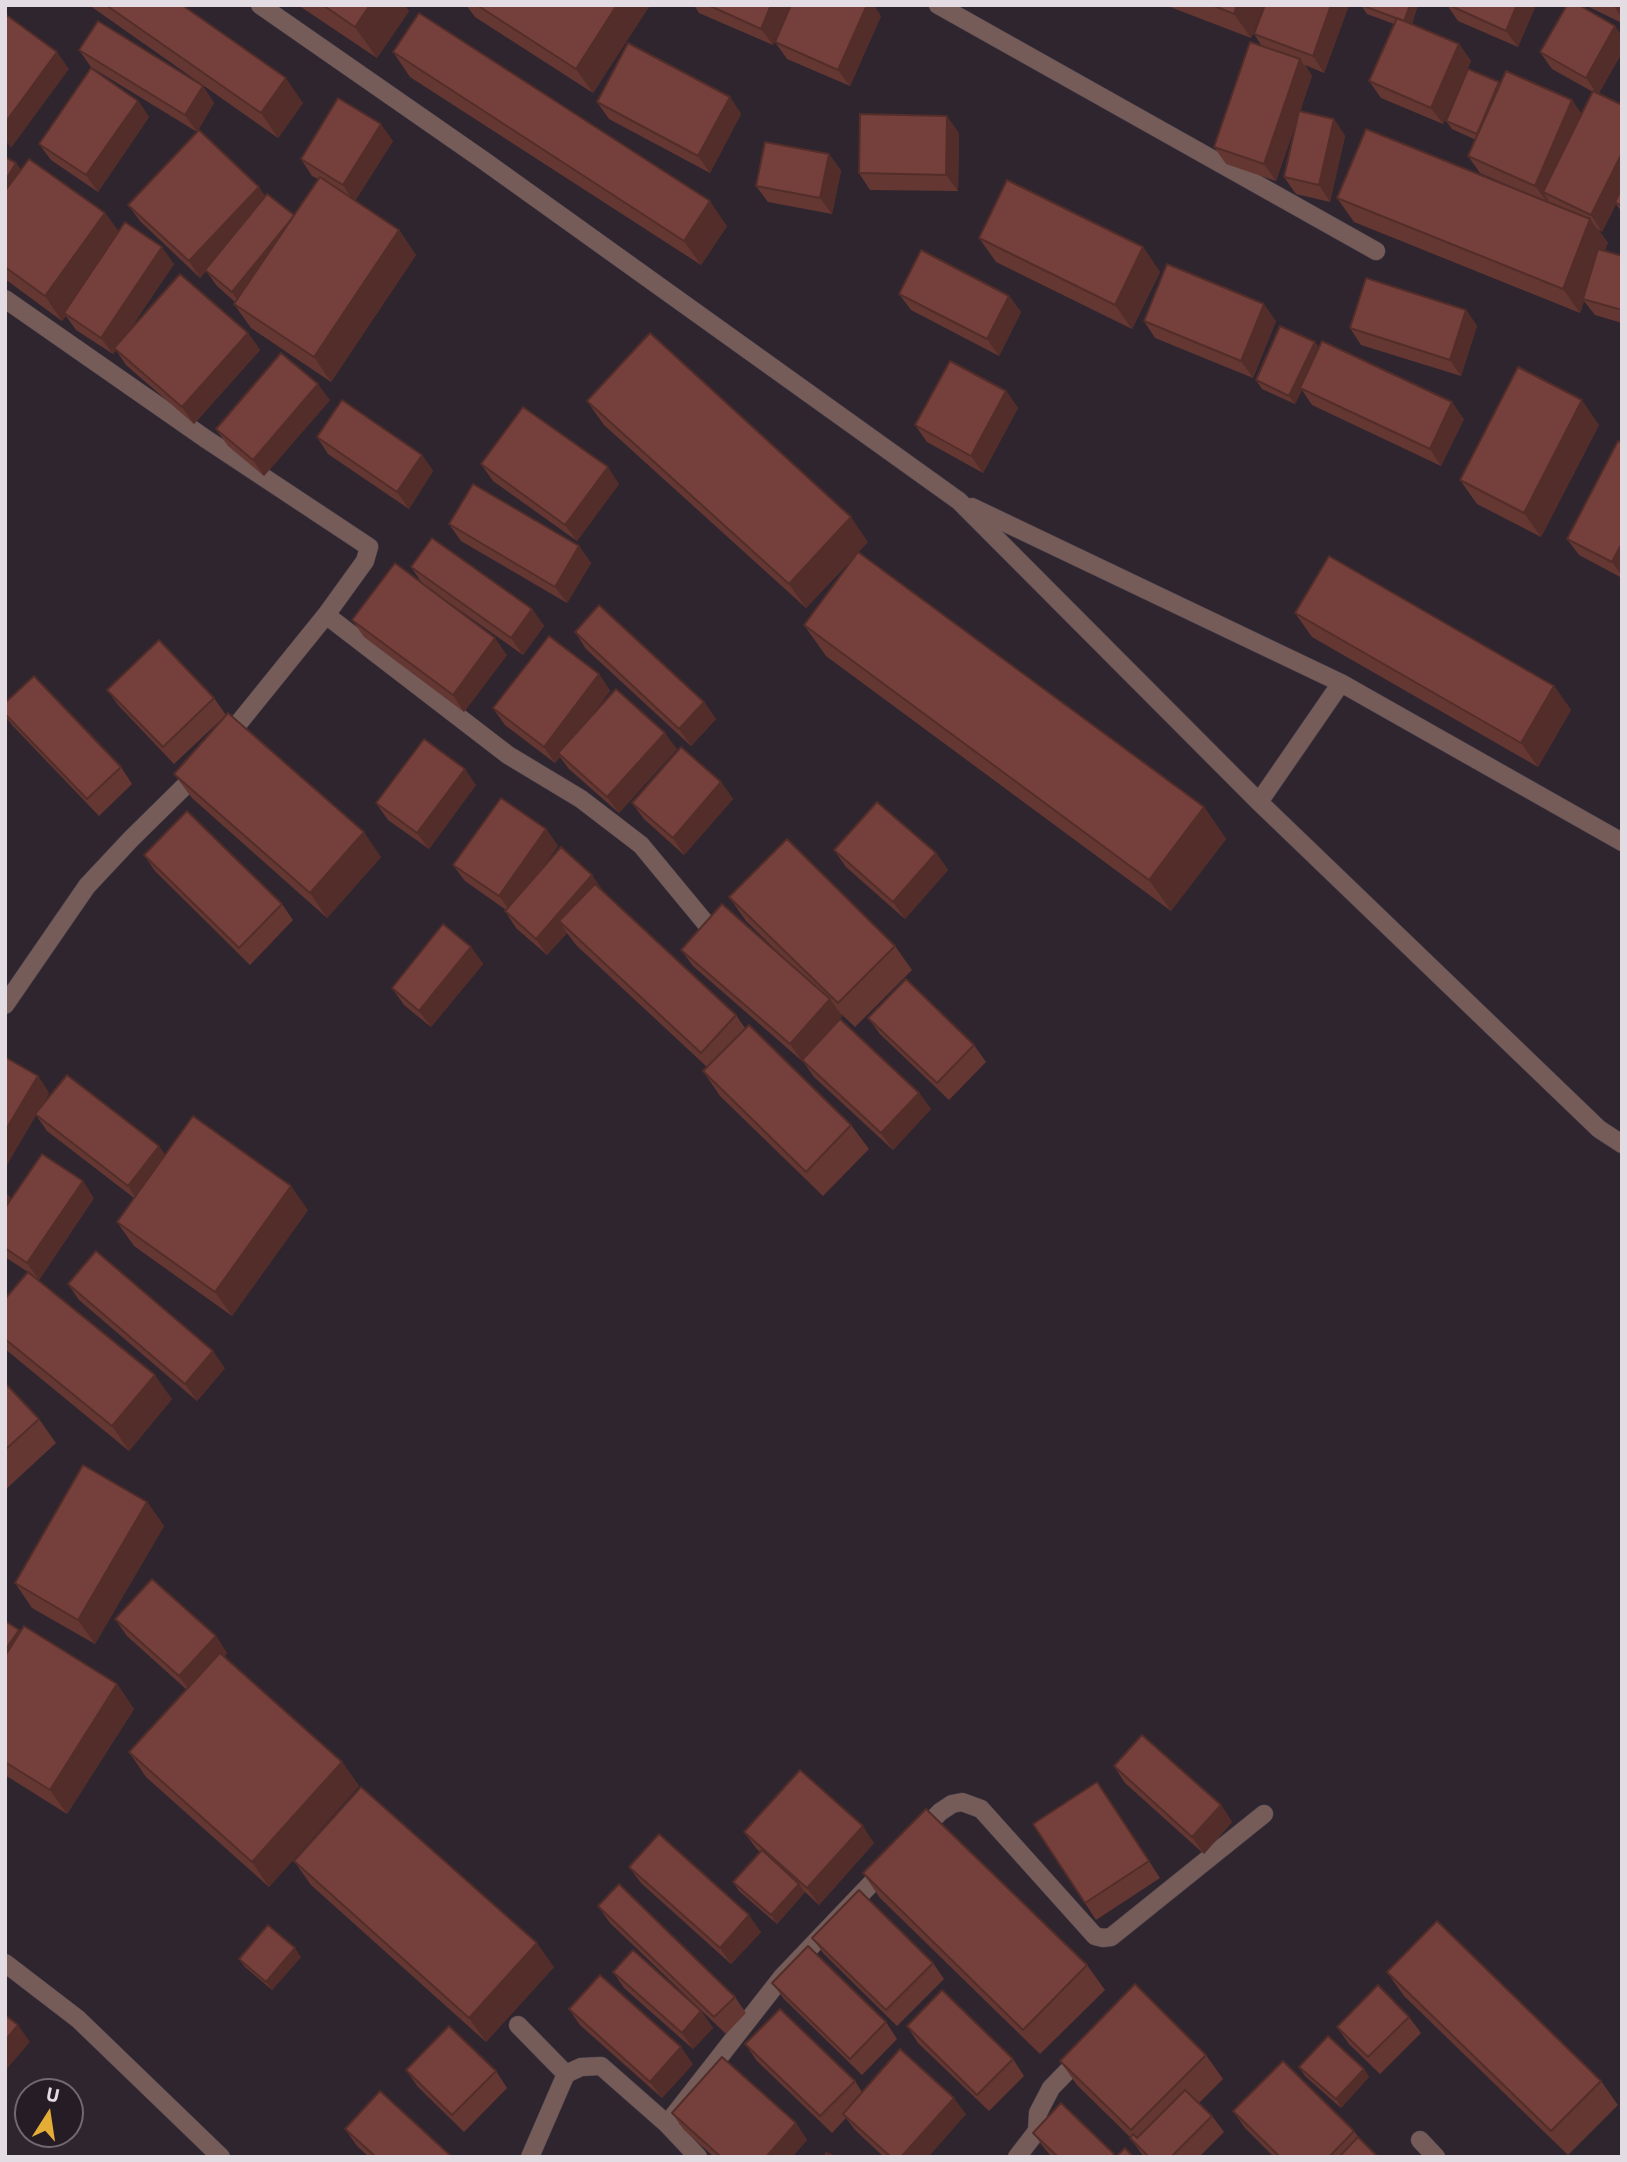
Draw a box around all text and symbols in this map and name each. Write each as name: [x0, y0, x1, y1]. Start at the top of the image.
north arrow: [14, 2078, 84, 2148]
text: U: [44, 2081, 62, 2108]

